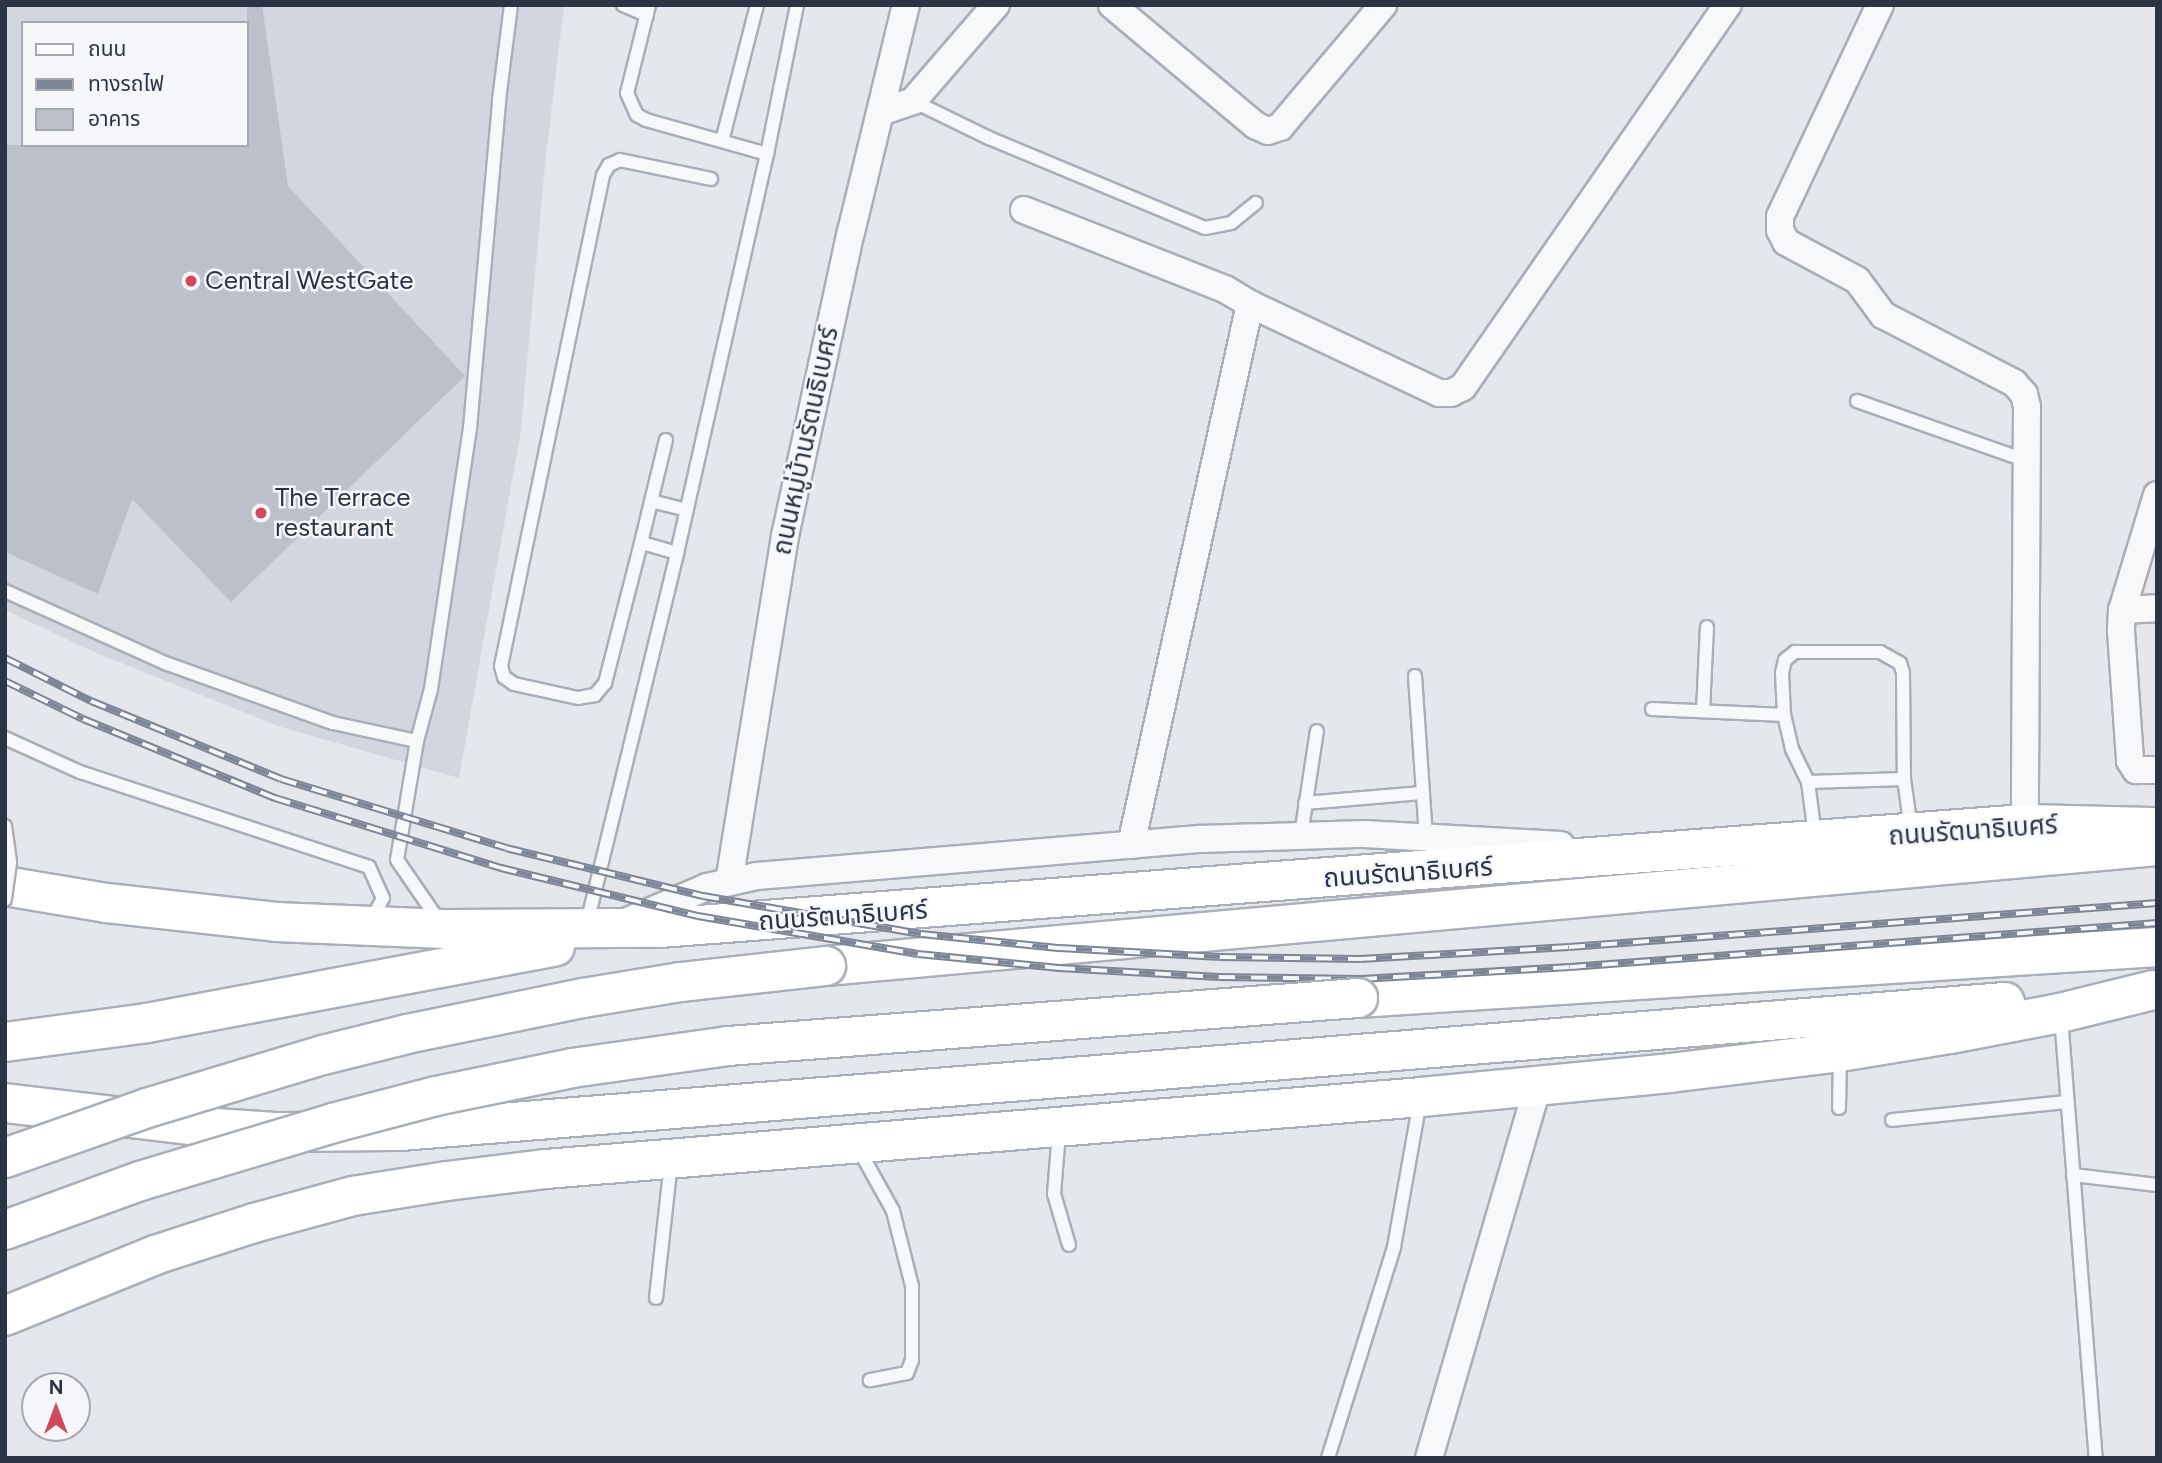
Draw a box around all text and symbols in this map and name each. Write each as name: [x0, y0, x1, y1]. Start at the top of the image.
legend: [21, 21, 248, 147]
text: ถนน: [88, 36, 126, 61]
text: ทางรถไฟ: [88, 71, 164, 96]
text: อาคาร: [88, 106, 140, 131]
place label: Central WestGate: [205, 265, 413, 297]
marker: Central WestGate: [183, 273, 199, 289]
street label: ถนนหมู่บ้านรัตนธิเบศร์: [767, 324, 845, 558]
place label: The Terrace restaurant: [275, 482, 411, 544]
marker: The Terrace restaurant: [253, 505, 269, 521]
street label: ถนนรัตนาธิเบศร์: [1887, 810, 2059, 852]
street label: ถนนรัตนาธิเบศร์: [1322, 852, 1494, 894]
street label: ถนนรัตนาธิเบศร์: [757, 895, 929, 937]
north arrow: [21, 1372, 91, 1442]
text: N: [49, 1376, 63, 1399]

